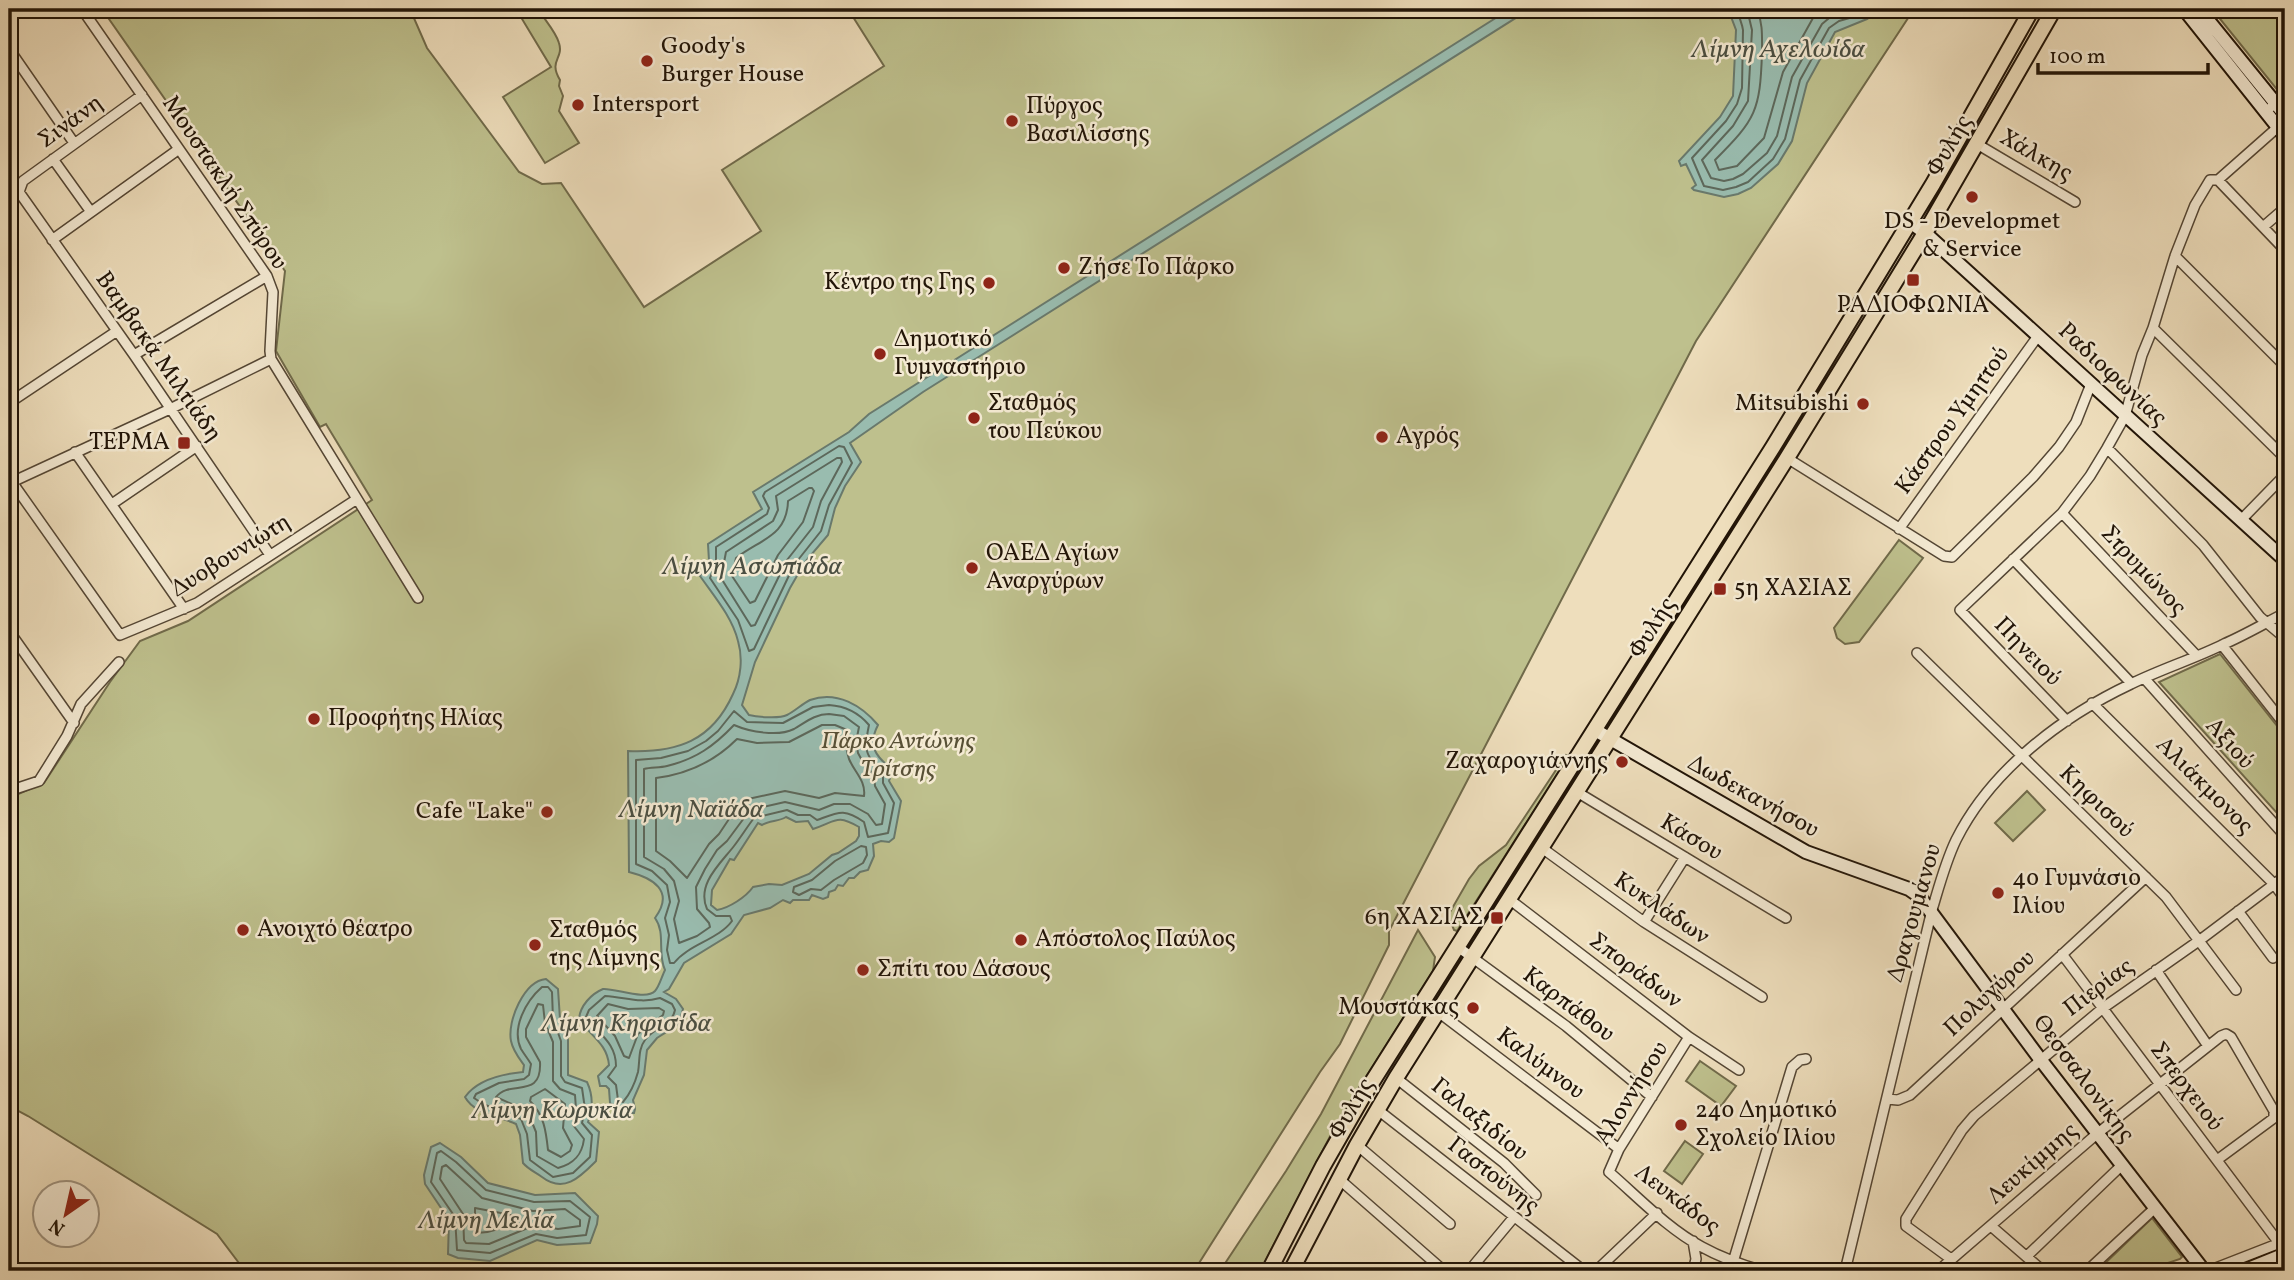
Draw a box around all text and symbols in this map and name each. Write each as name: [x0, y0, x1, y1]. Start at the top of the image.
place label: Goody's Burger House: [661, 30, 804, 92]
water label: Λίμνη Αχελωίδα: [1690, 32, 1866, 68]
scale bar: [2038, 32, 2208, 76]
text: 100 m: [2049, 43, 2106, 72]
marker: Goody's Burger House: [639, 53, 655, 69]
street label: Σινάνη: [32, 87, 110, 157]
place label: Intersport: [592, 88, 700, 122]
street label: Μουστακλή Σπύρου: [153, 89, 295, 277]
place label: Πύργος Βασιλίσσης: [1026, 90, 1150, 152]
marker: Intersport: [570, 97, 586, 113]
street label: Φυλής: [1919, 109, 1981, 183]
marker: Πύργος Βασιλίσσης: [1004, 113, 1020, 129]
street label: Χάλκης: [1993, 121, 2079, 191]
marker: DS - Developmet & Service: [1964, 189, 1980, 205]
place label: DS - Developmet & Service: [1884, 205, 2060, 267]
place label: Ζήσε Το Πάρκο: [1078, 251, 1235, 285]
marker: Ζήσε Το Πάρκο: [1056, 260, 1072, 276]
street label: Βαμβακά Μιλτιάδη: [86, 265, 230, 449]
place label: Κέντρο της Γης: [824, 266, 975, 300]
marker: ΡΑΔΙΟΦΩΝΙΑ: [1905, 272, 1921, 288]
marker: Κέντρο της Γης: [981, 275, 997, 291]
place label: ΡΑΔΙΟΦΩΝΙΑ: [1837, 289, 1989, 323]
street label: Ραδιοφωνίας: [2050, 315, 2174, 435]
place label: Δημοτικό Γυμναστήριο: [894, 323, 1026, 385]
street label: Κάστρου Υμηττού: [1888, 340, 2018, 502]
marker: Δημοτικό Γυμναστήριο: [872, 346, 888, 362]
place label: Σταθμός του Πεύκου: [988, 387, 1102, 449]
place label: Mitsubishi: [1735, 387, 1849, 421]
marker: Mitsubishi: [1855, 396, 1871, 412]
marker: Σταθμός του Πεύκου: [966, 410, 982, 426]
place label: Αγρός: [1396, 420, 1459, 454]
place label: ΤΕΡΜΑ: [89, 426, 170, 460]
marker: Αγρός: [1374, 429, 1390, 445]
marker: ΤΕΡΜΑ: [176, 435, 192, 451]
street label: Δυοβουνιώτη: [164, 506, 298, 606]
street label: Στρυμώνος: [2092, 518, 2194, 624]
place label: ΟΑΕΔ Αγίων Αναργύρων: [986, 537, 1119, 599]
water label: Λίμνη Ασωπιάδα: [661, 549, 843, 585]
marker: ΟΑΕΔ Αγίων Αναργύρων: [964, 560, 980, 576]
place label: 5η ΧΑΣΙΑΣ: [1734, 572, 1852, 606]
marker: 5η ΧΑΣΙΑΣ: [1712, 581, 1728, 597]
street label: Φυλής: [1621, 591, 1685, 665]
street label: Πηνειού: [1985, 610, 2069, 694]
place label: Προφήτης Ηλίας: [328, 702, 503, 736]
marker: Προφήτης Ηλίας: [306, 711, 322, 727]
street label: Αξιού: [2196, 711, 2262, 777]
park label: Πάρκο Αντώνης Τρίτσης: [821, 725, 975, 787]
street label: Αλιάκμονος: [2147, 729, 2261, 843]
place label: Ζαχαρογιάννης: [1445, 745, 1608, 779]
street label: Δωδεκανήσου: [1681, 747, 1825, 847]
marker: Ζαχαρογιάννης: [1614, 754, 1630, 770]
street label: Κηφισού: [2051, 757, 2141, 847]
water label: Λίμνη Ναϊάδα: [618, 792, 764, 828]
place label: Cafe "Lake": [416, 795, 533, 829]
marker: Cafe "Lake": [539, 804, 555, 820]
street label: Κάσου: [1653, 806, 1729, 870]
street label: Δραγουμάνου: [1879, 840, 1951, 986]
place label: 4ο Γυμνάσιο Ιλίου: [2012, 862, 2141, 924]
street label: Κυκλάδων: [1606, 864, 1716, 954]
marker: 4ο Γυμνάσιο Ιλίου: [1990, 885, 2006, 901]
place label: 6η ΧΑΣΙΑΣ: [1365, 901, 1483, 935]
marker: 6η ΧΑΣΙΑΣ: [1489, 910, 1505, 926]
place label: Ανοιχτό θέατρο: [257, 913, 413, 947]
place label: Σταθμός της Λίμνης: [549, 914, 660, 976]
marker: Ανοιχτό θέατρο: [235, 922, 251, 938]
place label: Απόστολος Παύλος: [1035, 923, 1236, 957]
street label: Σποράδων: [1581, 925, 1689, 1017]
marker: Απόστολος Παύλος: [1013, 932, 1029, 948]
marker: Σταθμός της Λίμνης: [527, 937, 543, 953]
street label: Πολυγύρου: [1936, 942, 2044, 1046]
street label: Πιερίας: [2057, 950, 2141, 1026]
place label: Σπίτι του Δάσους: [877, 953, 1050, 987]
street label: Καρπάθου: [1515, 959, 1621, 1051]
marker: Σπίτι του Δάσους: [855, 962, 871, 978]
place label: Μουστάκας: [1338, 991, 1459, 1025]
marker: Μουστάκας: [1465, 1000, 1481, 1016]
water label: Λίμνη Κηφισίδα: [540, 1006, 712, 1042]
street label: Θεσσαλονίκης: [2024, 1008, 2142, 1150]
street label: Καλύμνου: [1489, 1020, 1591, 1108]
street label: Αλοννήσου: [1586, 1035, 1678, 1153]
street label: Σπερχειού: [2141, 1035, 2231, 1139]
street label: Γαλαξιδίου: [1423, 1070, 1535, 1170]
street label: Φυλής: [1321, 1072, 1383, 1146]
water label: Λίμνη Κωρυκία: [471, 1093, 633, 1129]
place label: 24ο Δημοτικό Σχολείο Ιλίου: [1695, 1094, 1837, 1156]
street label: Λευκίμμης: [1980, 1115, 2086, 1213]
marker: 24ο Δημοτικό Σχολείο Ιλίου: [1673, 1117, 1689, 1133]
street label: Γαστούνης: [1440, 1129, 1546, 1223]
street label: Λευκάδος: [1627, 1156, 1727, 1244]
north arrow: [32, 1178, 102, 1248]
water label: Λίμνη Μελία: [417, 1203, 555, 1239]
text: N: [44, 1212, 71, 1241]

